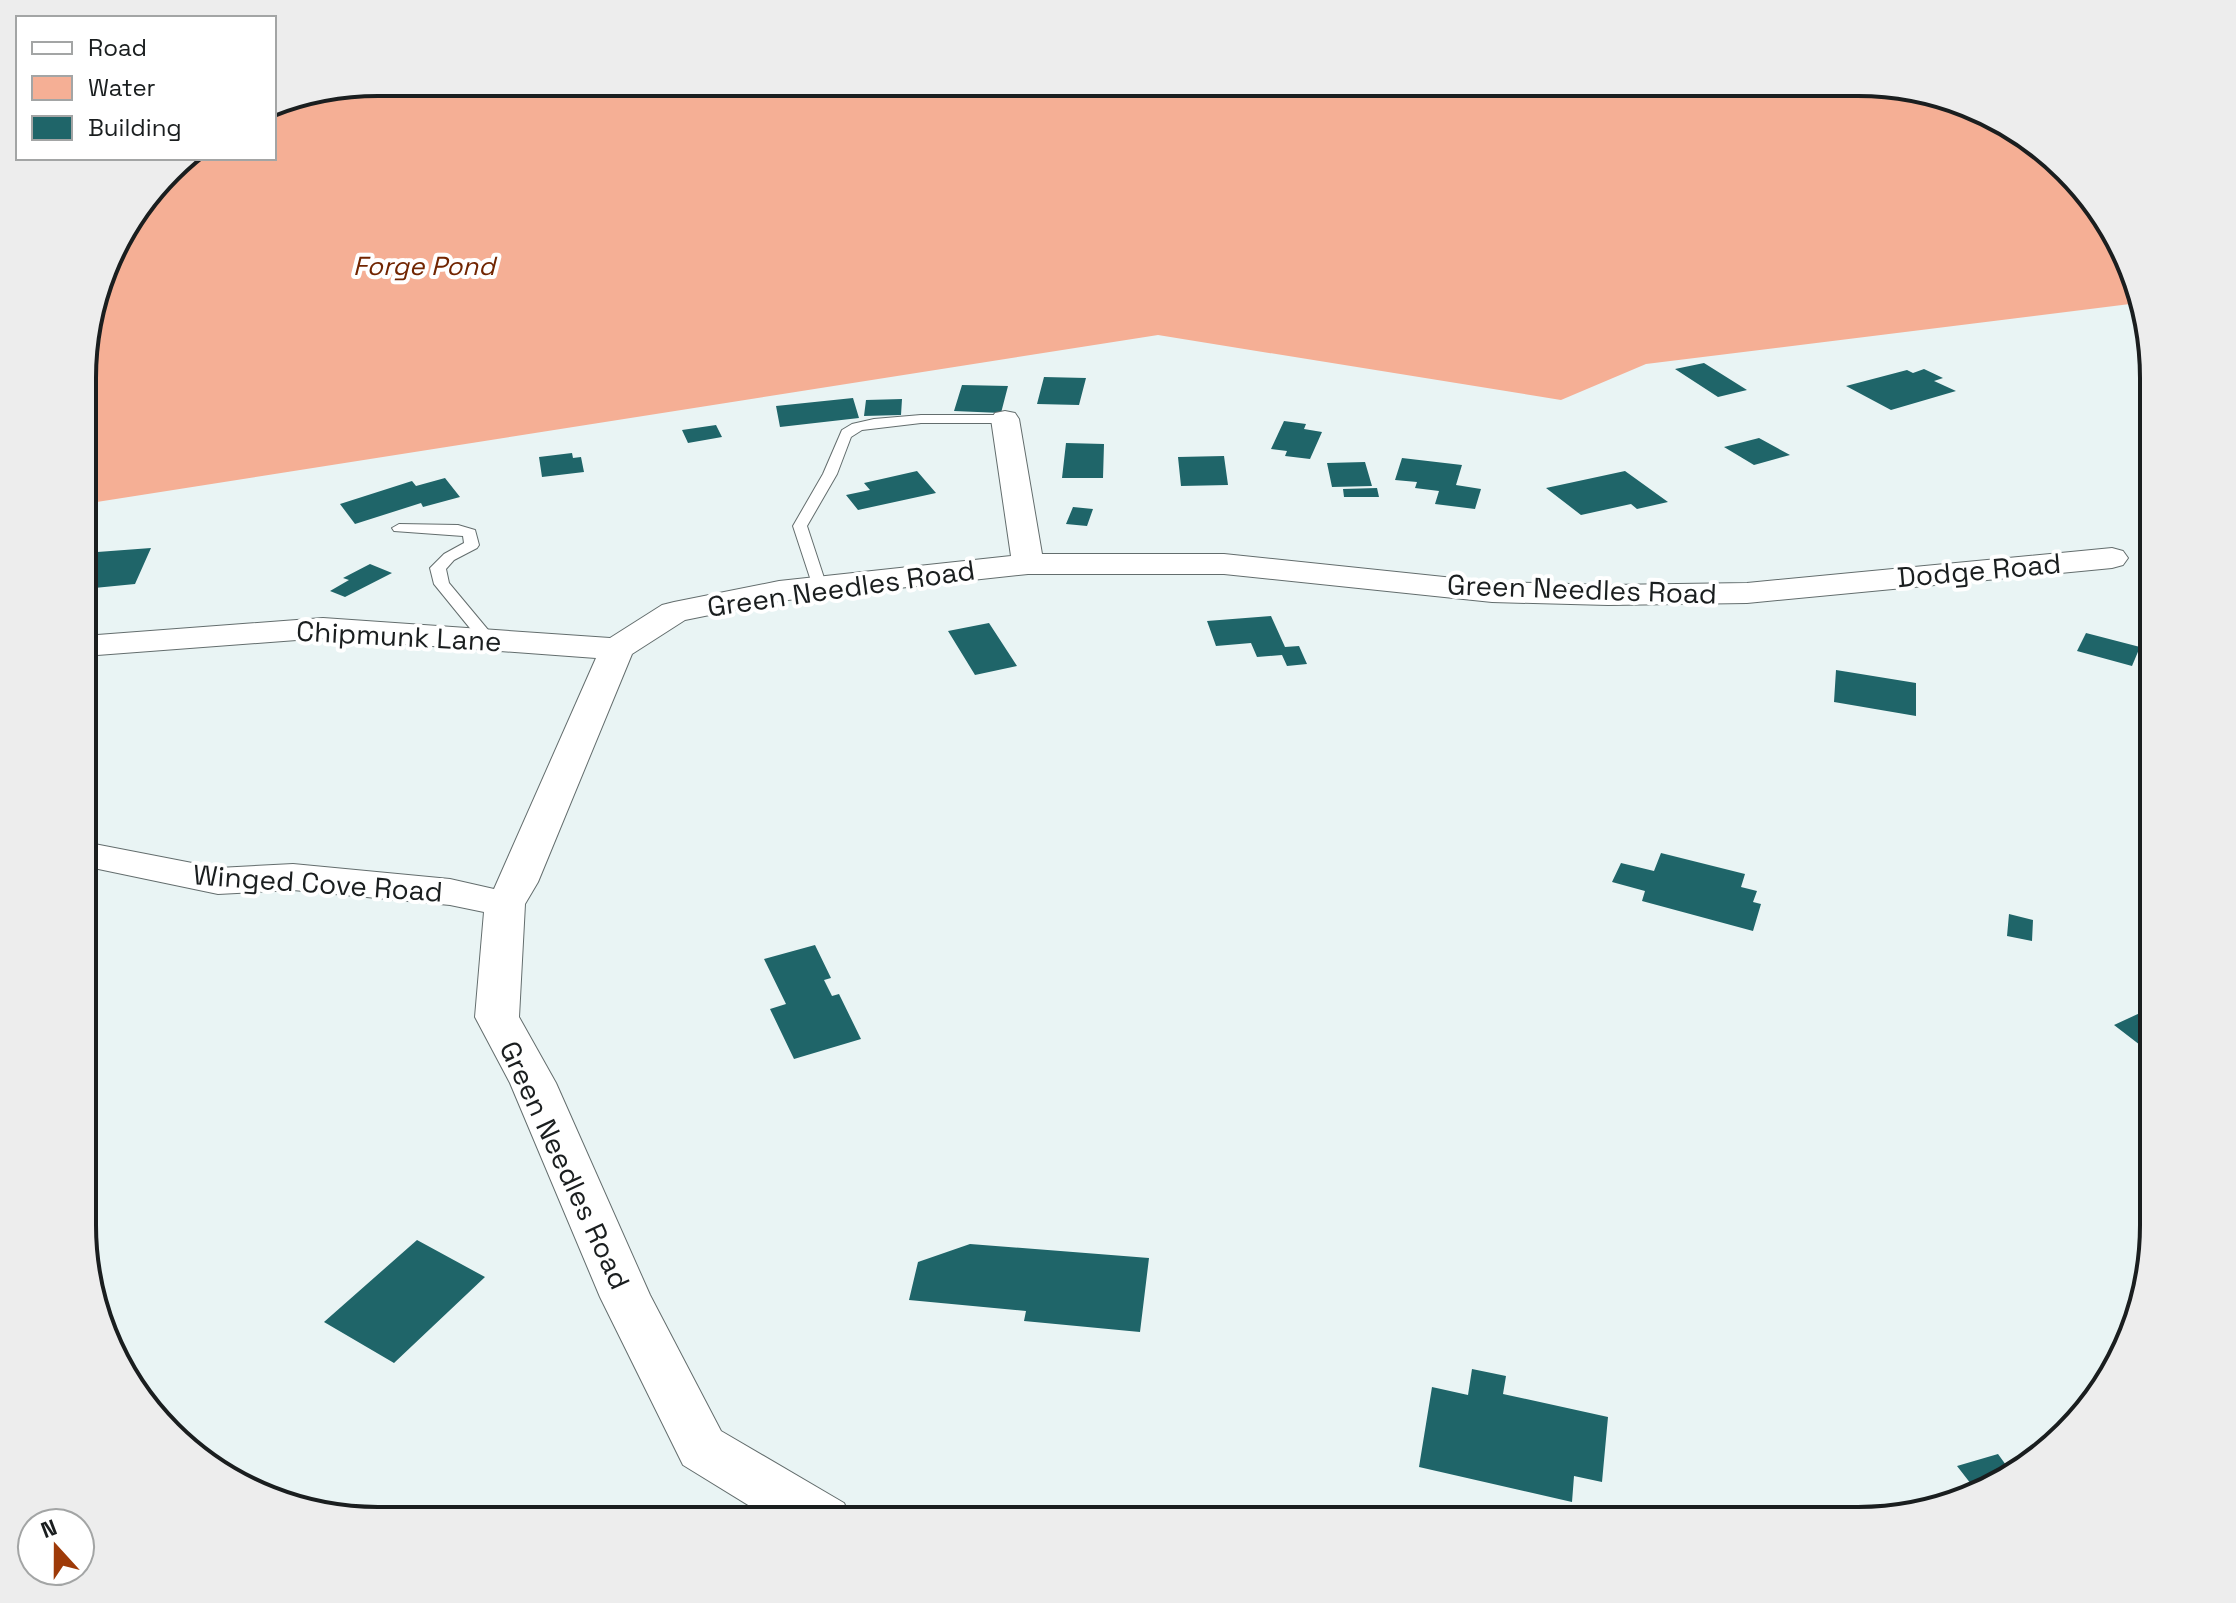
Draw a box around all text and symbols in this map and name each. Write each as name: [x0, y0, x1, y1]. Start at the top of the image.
legend: [16, 16, 276, 160]
text: Road: [88, 32, 147, 63]
text: Water: [88, 72, 156, 103]
text: Building: [88, 112, 182, 143]
water label: Forge Pond: [353, 249, 498, 283]
street label: Dodge Road: [1896, 545, 2062, 595]
street label: Green Needles Road: [705, 551, 977, 625]
street label: Green Needles Road: [1446, 566, 1718, 612]
street label: Chipmunk Lane: [295, 613, 503, 659]
street label: Winged Cove Road: [192, 856, 444, 910]
street label: Green Needles Road: [492, 1035, 638, 1295]
north arrow: [16, 1507, 96, 1587]
text: N: [37, 1513, 61, 1544]

